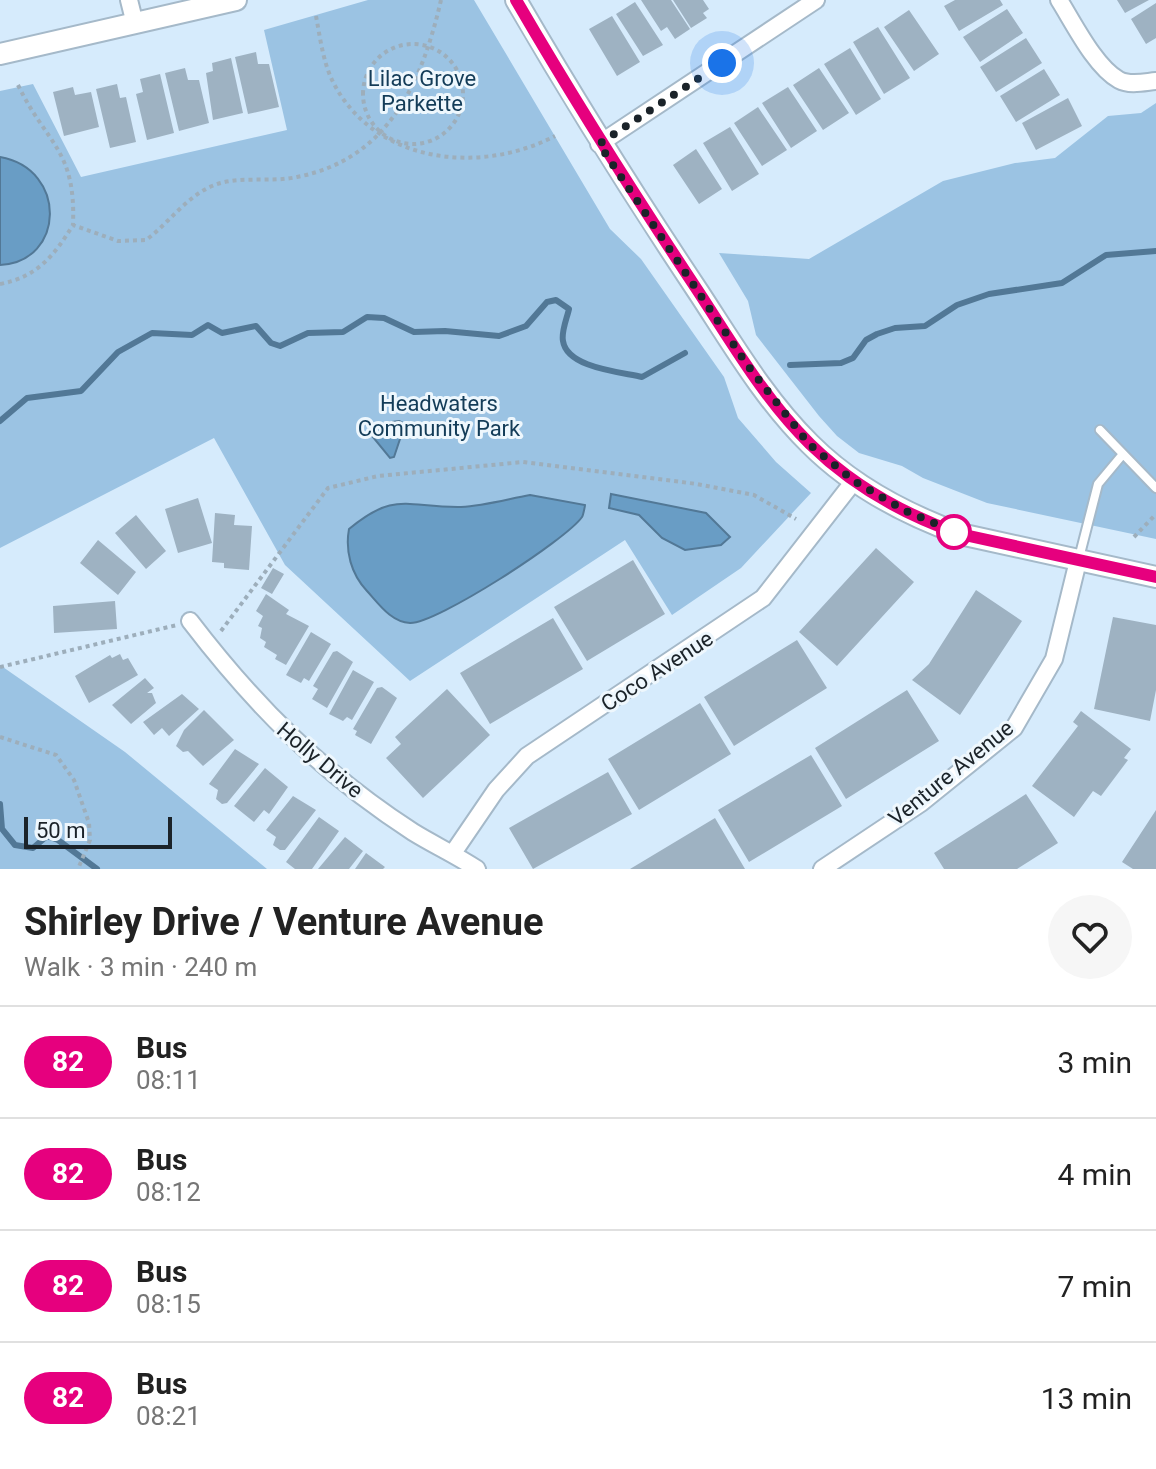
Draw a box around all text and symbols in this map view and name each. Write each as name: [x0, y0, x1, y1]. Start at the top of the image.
your location: [702, 43, 742, 83]
park label: Lilac Grove Parkette: [368, 66, 476, 116]
park label: Headwaters Community Park: [358, 391, 521, 441]
unlabelled marker: [937, 515, 971, 549]
street label: Coco Avenue: [596, 626, 718, 716]
street label: Venture Avenue: [884, 715, 1018, 831]
street label: Holly Drive: [272, 717, 368, 803]
scale bar: [24, 813, 172, 849]
text: 50 m: [36, 818, 85, 843]
button: heart: [1048, 895, 1132, 979]
text: Shirley Drive / Venture Avenue: [24, 900, 543, 944]
text: Walk · 3 min · 240 m: [24, 952, 257, 982]
text: Bus: [136, 1030, 187, 1065]
text: 82: [52, 1045, 84, 1078]
text: 3 min: [1058, 1045, 1132, 1080]
text: 08:11: [136, 1065, 201, 1095]
text: Bus: [136, 1142, 187, 1177]
text: 82: [52, 1157, 84, 1190]
text: 4 min: [1058, 1157, 1132, 1192]
text: 08:12: [136, 1177, 201, 1207]
text: Bus: [136, 1254, 187, 1289]
text: 82: [52, 1269, 84, 1302]
text: 7 min: [1058, 1269, 1132, 1304]
text: 08:15: [136, 1289, 201, 1319]
text: Bus: [136, 1366, 187, 1401]
text: 82: [52, 1381, 84, 1414]
text: 13 min: [1041, 1381, 1132, 1416]
text: 08:21: [136, 1401, 201, 1431]

